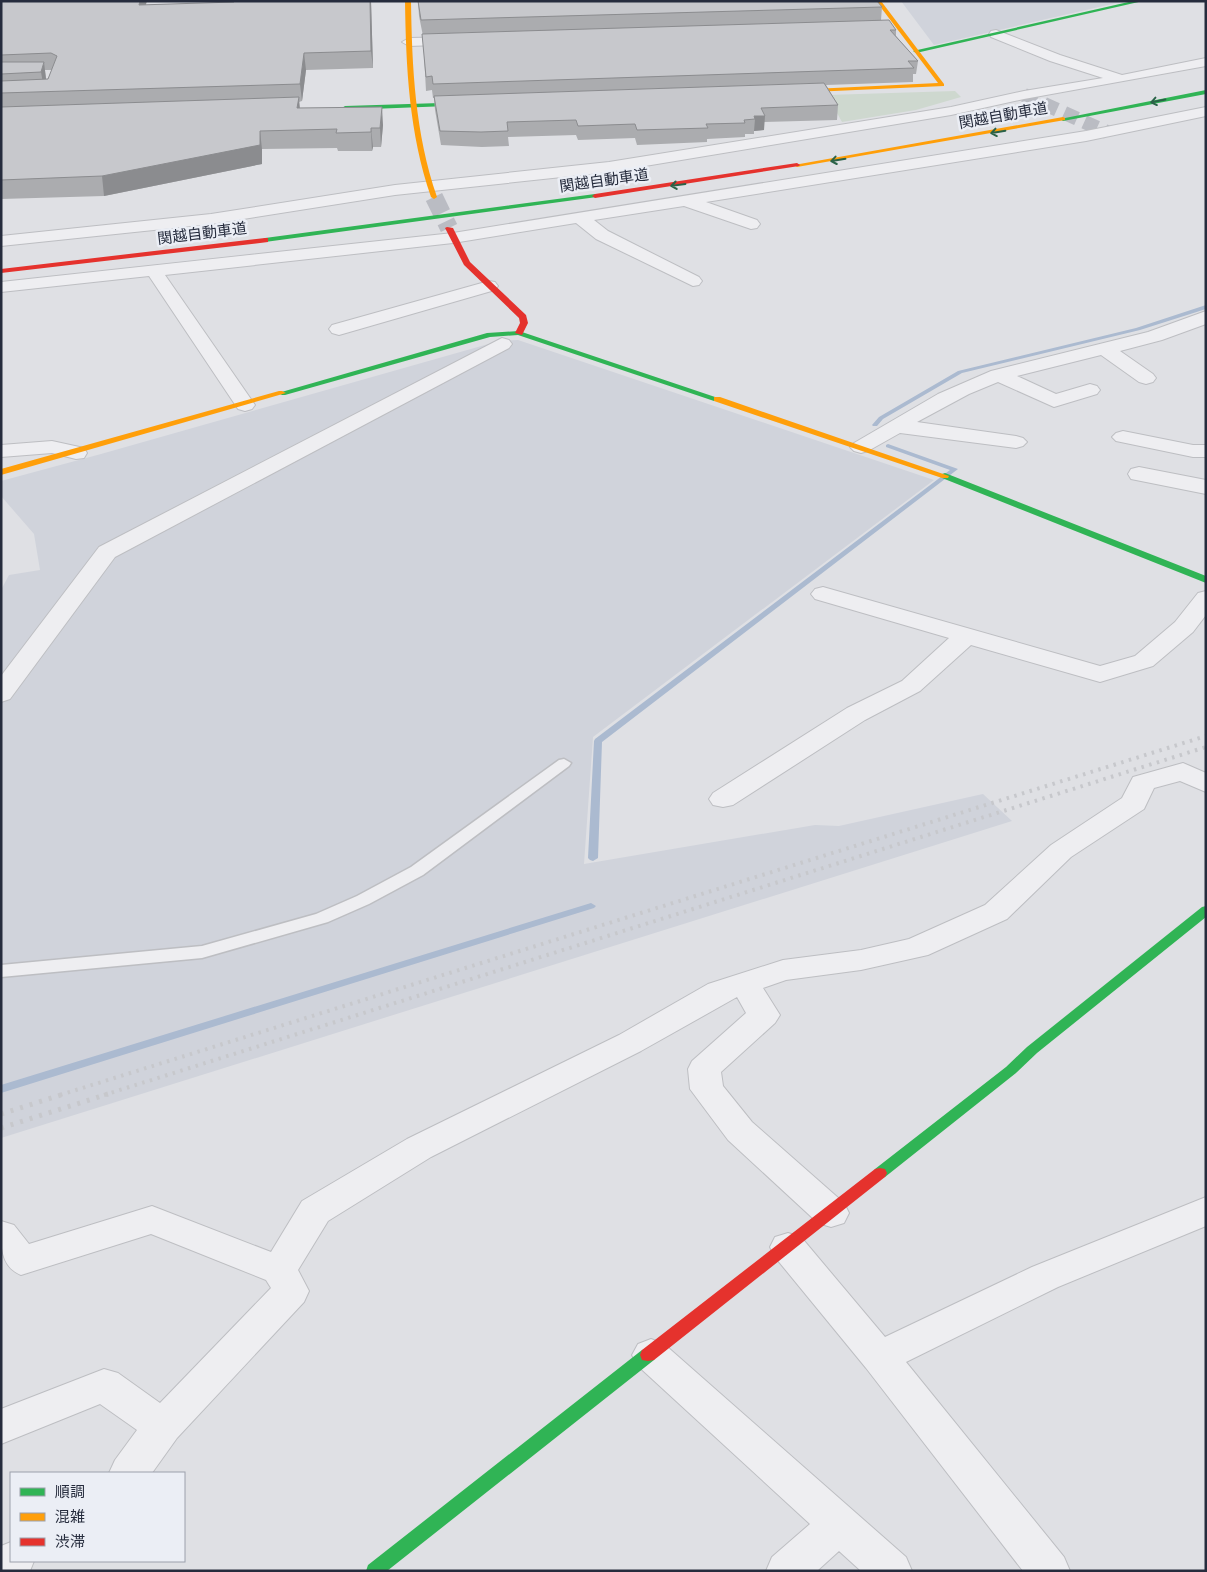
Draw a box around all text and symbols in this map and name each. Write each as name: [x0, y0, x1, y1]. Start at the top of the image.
one-way arrow: [1150, 97, 1166, 106]
street label: 関越自動車道: [957, 99, 1049, 131]
one-way arrow: [991, 127, 1007, 137]
one-way arrow: [831, 155, 847, 165]
street label: 関越自動車道: [558, 165, 650, 195]
one-way arrow: [670, 180, 686, 190]
street label: 関越自動車道: [156, 219, 248, 247]
legend: [10, 1472, 185, 1562]
text: 順調: [55, 1483, 85, 1500]
text: 混雑: [55, 1508, 85, 1525]
text: 渋滞: [55, 1533, 85, 1550]

